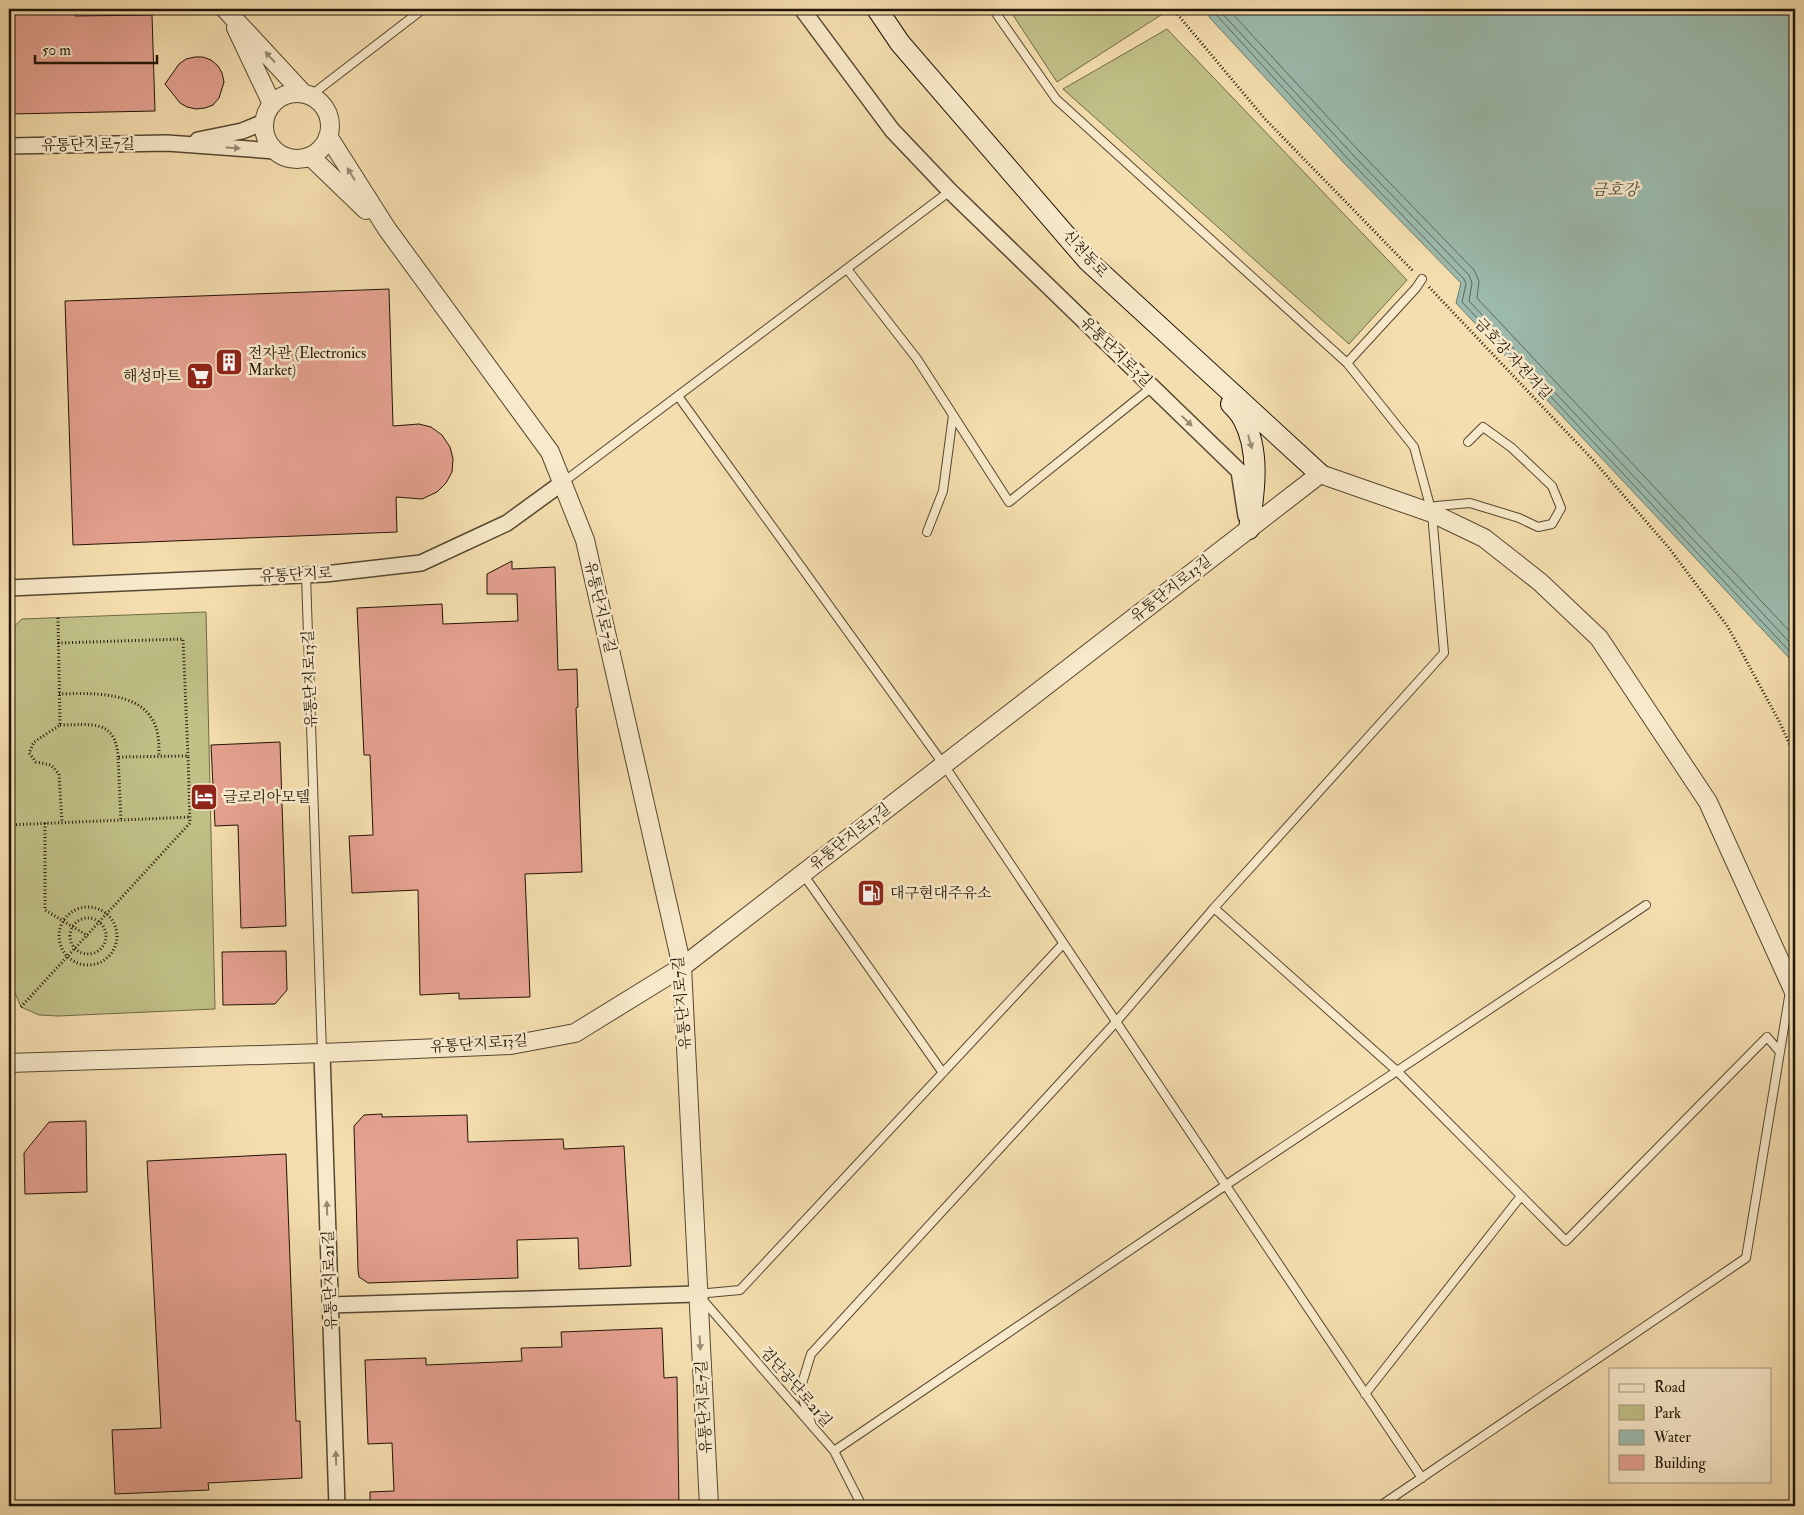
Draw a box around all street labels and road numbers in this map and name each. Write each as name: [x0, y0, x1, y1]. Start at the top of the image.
street label: 유통단지로7길: [41, 135, 135, 155]
street label: 신천동로: [1058, 226, 1112, 282]
street label: 유통단지로3길: [1076, 313, 1156, 391]
street label: 금호강 자전거길: [1470, 314, 1556, 404]
street label: 유통단지로13길: [1127, 551, 1215, 627]
street label: 유통단지로7길: [580, 559, 620, 655]
street label: 유통단지로: [259, 564, 333, 586]
street label: 유통단지로13길: [299, 630, 321, 728]
street label: 유통단지로13길: [806, 799, 894, 875]
street label: 유통단지로7길: [668, 955, 696, 1051]
street label: 유통단지로13길: [429, 1031, 529, 1057]
street label: 유통단지로21길: [319, 1230, 341, 1330]
street label: 검단공단로21길: [756, 1343, 836, 1431]
street label: 유통단지로7길: [692, 1360, 716, 1454]

